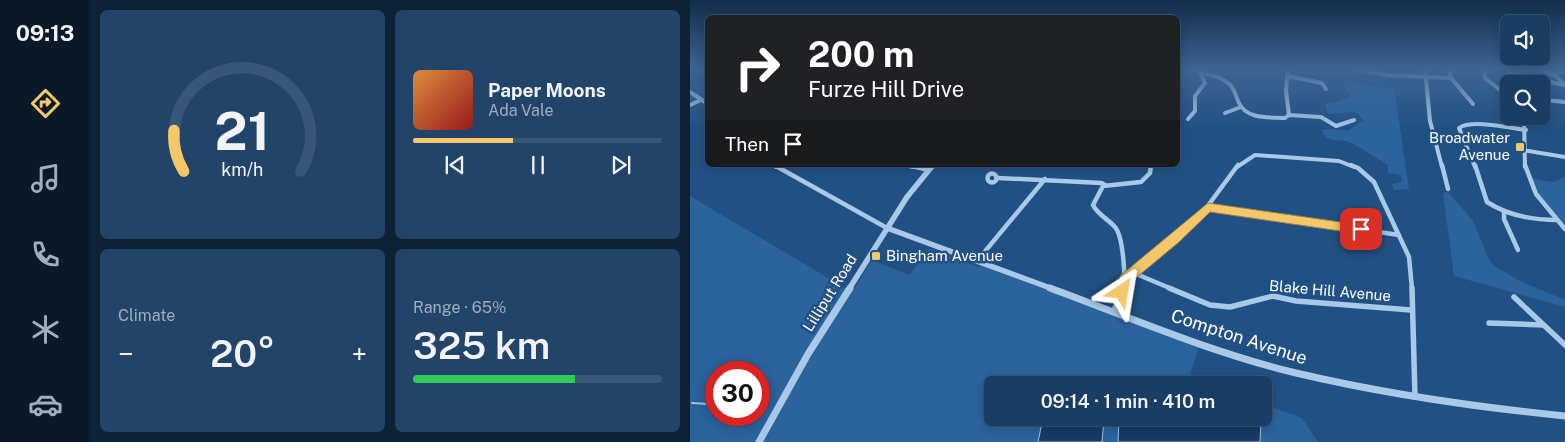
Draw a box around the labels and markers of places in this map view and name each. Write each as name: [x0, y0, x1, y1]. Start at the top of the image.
place label: Broadwater Avenue: [1429, 129, 1510, 163]
marker: Broadwater Avenue: [1514, 141, 1526, 153]
pin: [1340, 208, 1382, 250]
place label: Bingham Avenue: [886, 247, 1003, 264]
marker: Bingham Avenue: [870, 250, 882, 262]

